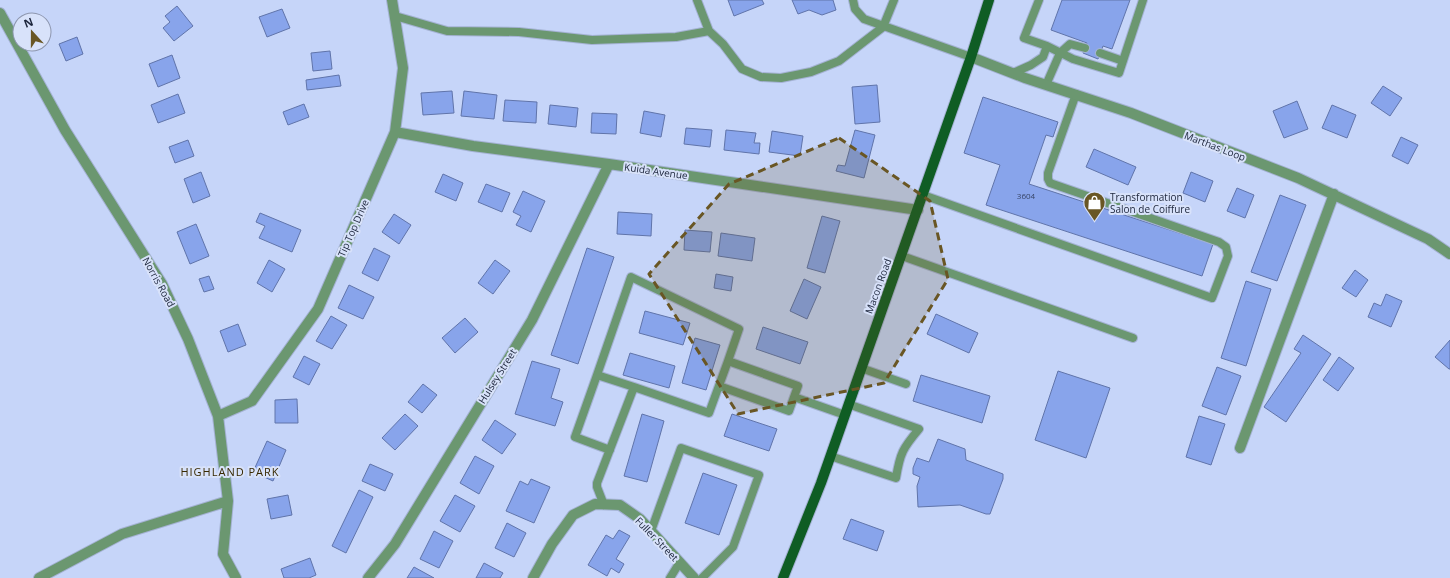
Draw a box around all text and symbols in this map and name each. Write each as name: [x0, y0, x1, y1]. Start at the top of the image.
north arrow: [12, 12, 52, 52]
text: N: [21, 14, 35, 31]
street label: Marthas Loop: [1182, 128, 1248, 164]
street label: Kuida Avenue: [623, 160, 689, 182]
house number: 3604: [1017, 190, 1036, 201]
shop icon: Transformation Salon de Coiffure: [1081, 190, 1107, 223]
place label: Transformation Salon de Coiffure: [1110, 190, 1190, 216]
street label: Tip Top Drive: [334, 197, 372, 259]
street label: Norris Road: [139, 254, 179, 310]
street label: Macon Road: [862, 256, 894, 316]
street label: Hulsey Street: [475, 346, 520, 406]
district label: HIGHLAND PARK: [180, 464, 280, 479]
street label: Fuller Street: [632, 514, 682, 565]

